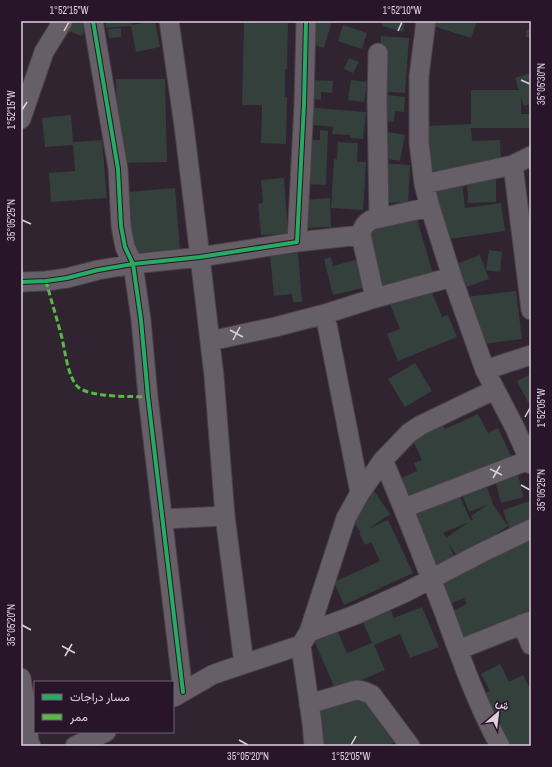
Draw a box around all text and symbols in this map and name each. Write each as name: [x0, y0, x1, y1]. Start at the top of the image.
text: 1°52'15"W: [49, 4, 89, 17]
text: 1°52'10"W: [382, 4, 422, 17]
text: 35°05'30"N: [535, 63, 548, 105]
text: 1°52'15"W: [5, 90, 18, 130]
text: 35°05'25"N: [5, 199, 18, 241]
text: 1°52'05"W: [535, 388, 548, 428]
text: 35°05'25"N: [535, 469, 548, 511]
text: 35°05'20"N: [5, 604, 18, 646]
legend: [34, 681, 174, 733]
text: مسار دراجات: [70, 689, 130, 705]
north arrow: [478, 693, 518, 733]
text: ش: [494, 695, 512, 713]
text: ممر: [69, 709, 88, 725]
text: 35°05'20"N: [227, 750, 269, 763]
text: 1°52'05"W: [331, 750, 371, 763]

